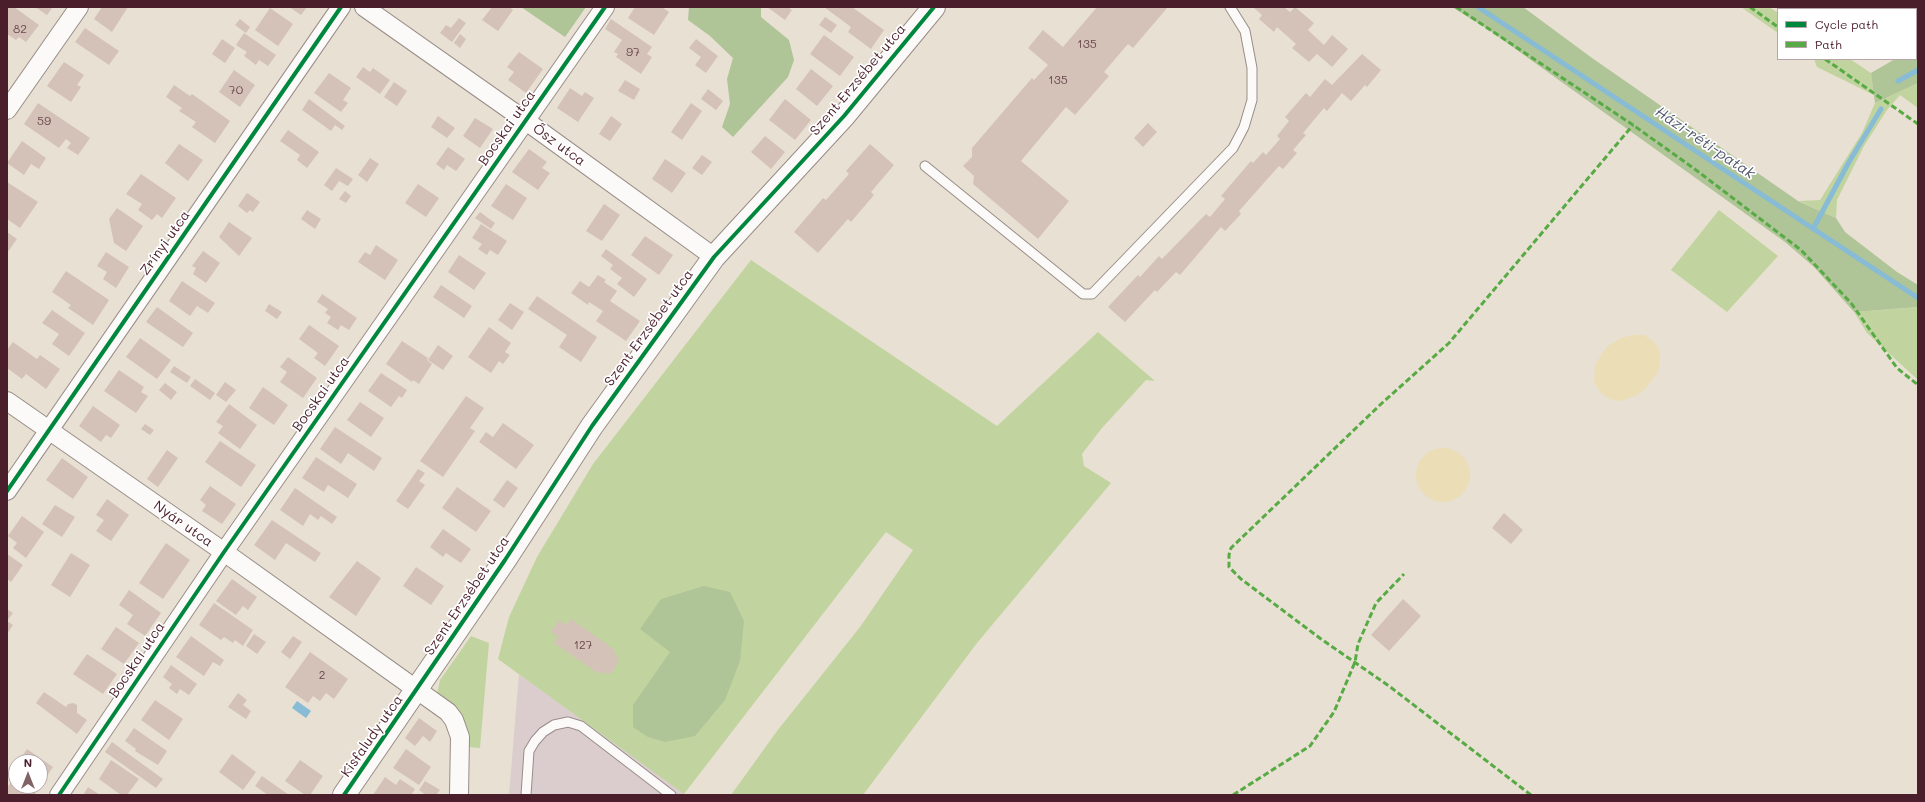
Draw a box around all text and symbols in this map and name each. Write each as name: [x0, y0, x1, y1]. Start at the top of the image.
legend: [1777, 8, 1917, 60]
text: Cycle path: [1815, 16, 1878, 32]
street label: Szent Erzsébet utca: [807, 21, 909, 139]
house number: 82: [13, 22, 27, 36]
text: Path: [1815, 36, 1842, 52]
house number: 135: [1077, 37, 1097, 51]
house number: 97: [626, 45, 640, 59]
house number: 135: [1048, 73, 1068, 87]
house number: 70: [229, 83, 243, 97]
street label: Bocskai utca: [475, 87, 539, 169]
water label: Házi-réti-patak: [1652, 103, 1758, 183]
house number: 59: [37, 114, 51, 128]
street label: Ősz utca: [529, 120, 589, 170]
street label: Zrínyi utca: [136, 207, 194, 279]
street label: Szent Erzsébet utca: [601, 266, 697, 390]
street label: Bocskai utca: [289, 353, 353, 435]
street label: Nyár utca: [150, 497, 216, 551]
street label: Szent Erzsébet utca: [421, 533, 513, 659]
street label: Bocskai utca: [106, 619, 168, 701]
house number: 127: [574, 638, 592, 652]
house number: 2: [319, 668, 325, 682]
street label: Kisfaludy utca: [337, 692, 407, 780]
north arrow: [8, 754, 48, 794]
text: N: [24, 755, 32, 770]

